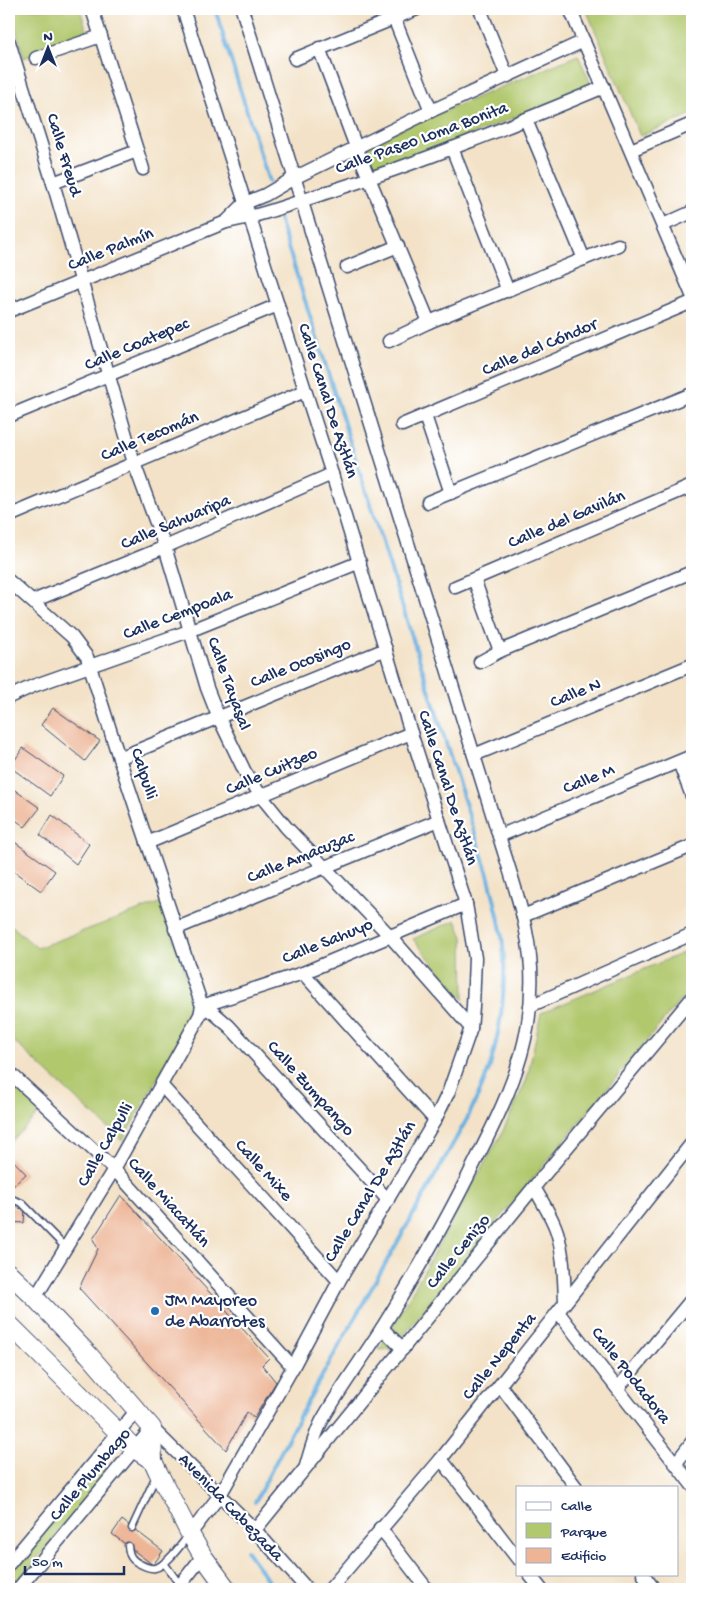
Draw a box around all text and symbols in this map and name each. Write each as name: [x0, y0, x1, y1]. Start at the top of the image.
north arrow: [22, 22, 72, 72]
text: N: [43, 29, 53, 46]
street label: Calle Paseo Loma Bonita: [333, 98, 512, 180]
street label: Calle Freud: [41, 111, 86, 200]
street label: Calle Palmín: [65, 223, 157, 277]
street label: Calle Coatepec: [82, 313, 193, 376]
street label: Calle del Cóndor: [479, 314, 602, 382]
street label: Calle Canal De Aztlán: [292, 321, 362, 481]
street label: Calle Tecomán: [98, 407, 202, 467]
street label: Calle del Gavilán: [505, 486, 629, 554]
street label: Calle Sahuaripa: [118, 490, 235, 555]
street label: Calle Cempoala: [120, 584, 236, 645]
street label: Calle Ocosingo: [248, 634, 354, 694]
street label: Calle Tayasal: [201, 635, 255, 733]
street label: Calle N: [548, 674, 604, 714]
street label: Calle Canal De Aztlán: [412, 708, 482, 868]
street label: Calle Cuitzeo: [223, 743, 321, 801]
street label: Calpulli: [125, 746, 161, 802]
street label: Calle M: [560, 760, 618, 800]
street label: Calle Amacuzac: [245, 827, 358, 889]
street label: Calle Sahuyo: [280, 914, 376, 970]
street label: Calle Zumpango: [262, 1037, 358, 1141]
street label: Calle Calpulli: [73, 1099, 139, 1191]
street label: Calle Canal De Aztlán: [320, 1117, 422, 1267]
street label: Calle Mixe: [230, 1136, 297, 1207]
street label: Calle Miacatlán: [122, 1154, 214, 1253]
street label: Calle Cenizo: [423, 1210, 495, 1294]
place label: JM Mayoreo de Abarrotes: [165, 1291, 266, 1333]
marker: JM Mayoreo de Abarrotes: [149, 1305, 161, 1317]
street label: Calle Nepenta: [458, 1308, 542, 1405]
street label: Calle Podadora: [586, 1323, 675, 1429]
street label: Calle Plumbago: [46, 1424, 136, 1526]
street label: Avenida Cabezada: [173, 1450, 288, 1567]
legend: [516, 1486, 678, 1576]
text: Calle: [561, 1498, 592, 1516]
text: Parque: [560, 1524, 607, 1542]
scale bar: [25, 1543, 124, 1575]
text: Edificio: [561, 1548, 607, 1566]
text: 50 m: [32, 1554, 63, 1572]

